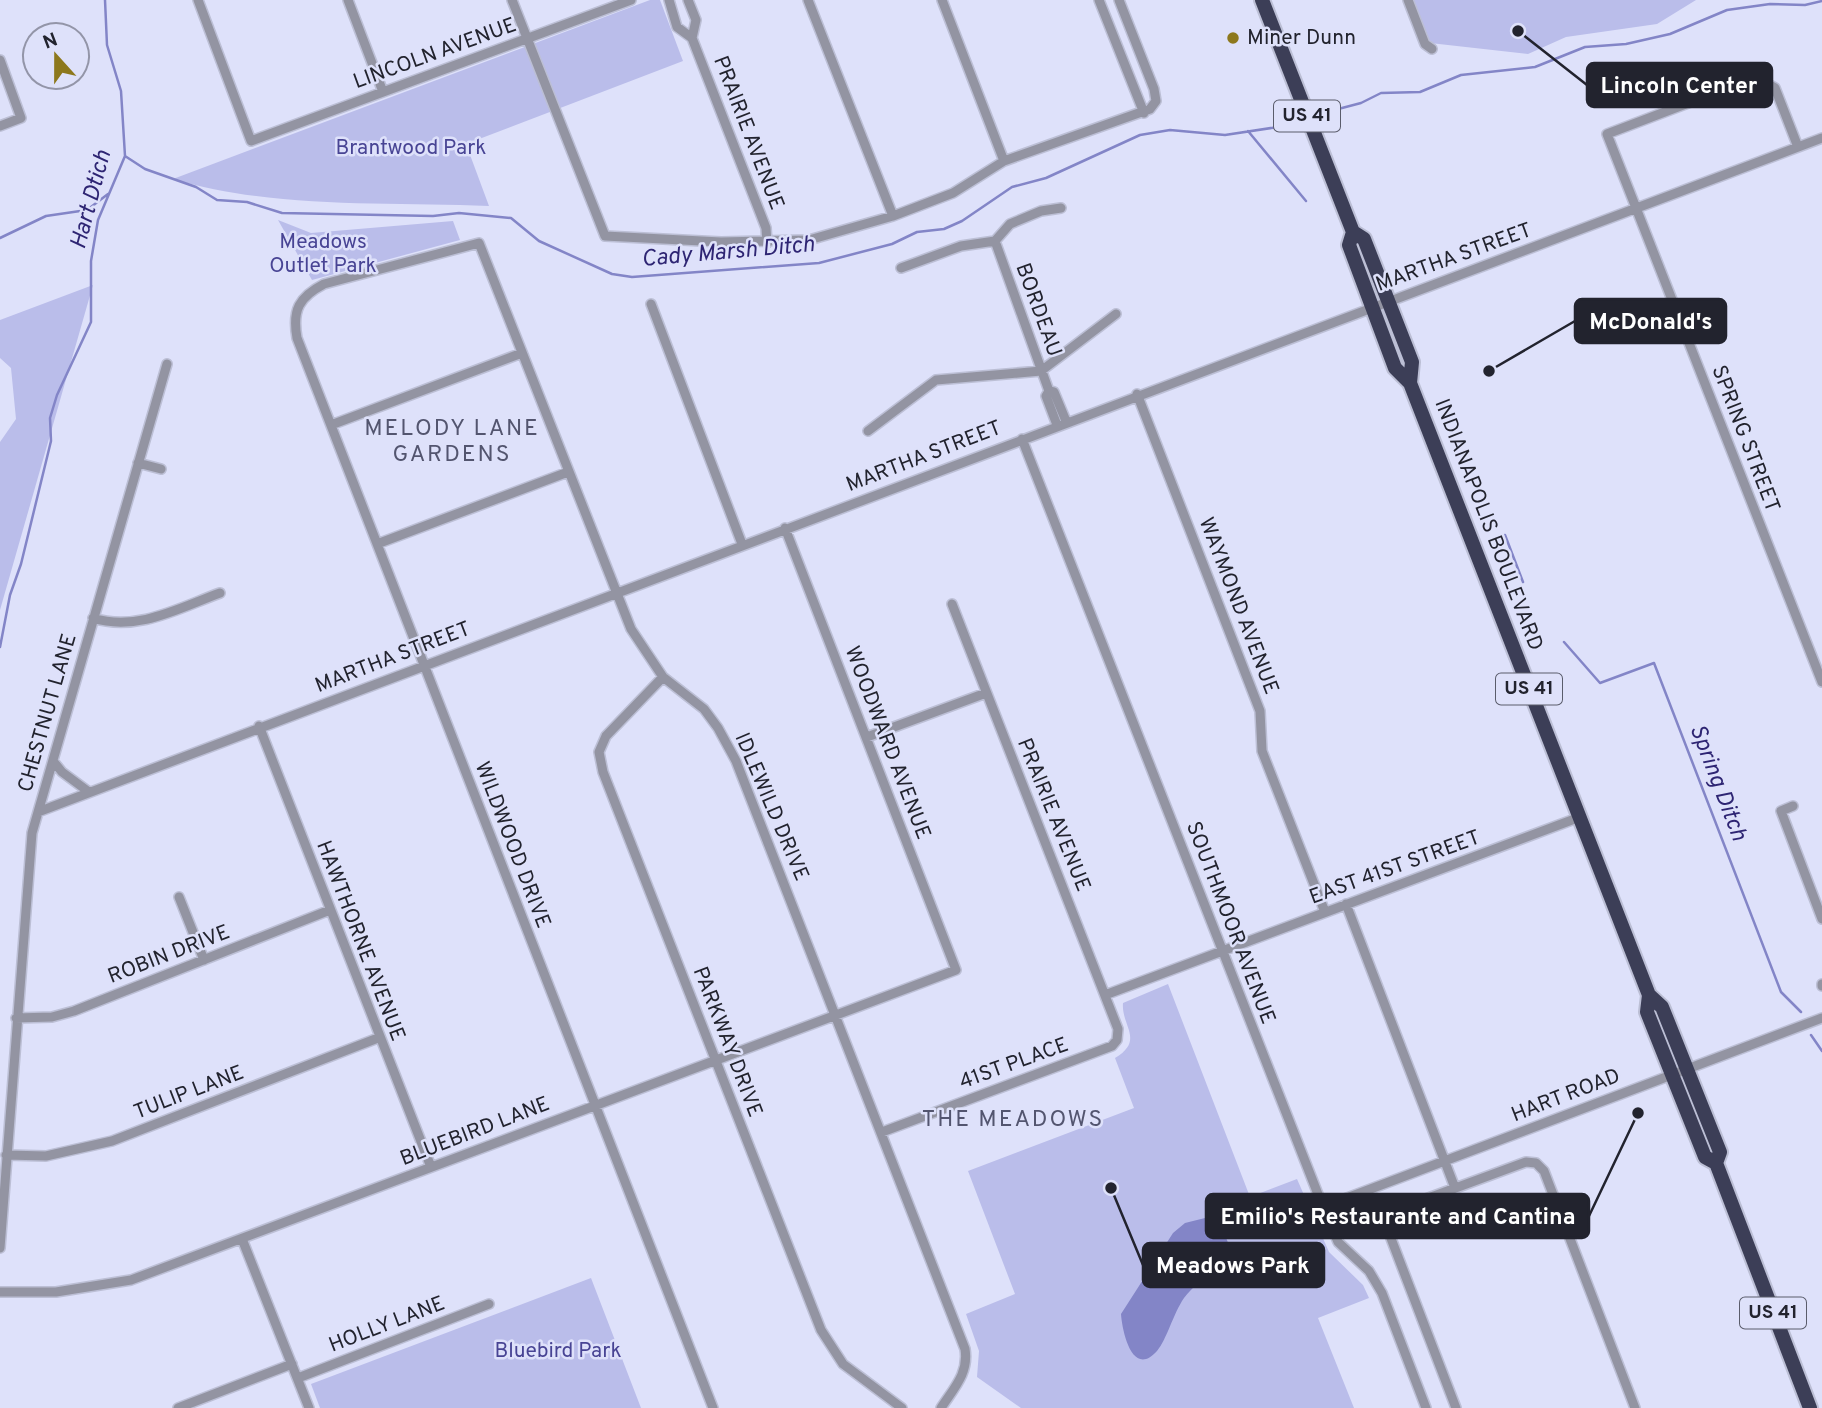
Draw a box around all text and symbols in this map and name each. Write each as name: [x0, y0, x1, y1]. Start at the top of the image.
street label: LINCOLN AVENUE: [350, 12, 520, 96]
north arrow: [21, 21, 91, 91]
place label: Miner Dunn: [1247, 25, 1356, 52]
text: N: [40, 28, 61, 56]
marker: Miner Dunn: [1225, 30, 1241, 46]
street label: PRAIRIE AVENUE: [706, 52, 790, 214]
callout: Lincoln Center: [1587, 63, 1772, 107]
text: Lincoln Center: [1601, 73, 1758, 102]
road number: US 41: [1274, 100, 1340, 132]
park label: Brantwood Park: [336, 135, 486, 162]
water label: Hart Dtich: [65, 147, 119, 253]
street label: MARTHA STREET: [1372, 217, 1536, 299]
park label: Meadows Outlet Park: [269, 229, 377, 280]
water label: Cady Marsh Ditch: [640, 231, 816, 275]
street label: BORDEAU: [1009, 259, 1067, 361]
callout: McDonald's: [1575, 299, 1726, 343]
text: McDonald's: [1589, 309, 1713, 338]
street label: SPRING STREET: [1705, 362, 1785, 516]
street label: INDIANAPOLIS BOULEVARD: [1427, 395, 1549, 655]
district label: MELODY LANE GARDENS: [364, 415, 540, 470]
street label: MARTHA STREET: [843, 415, 1005, 499]
street label: WAYMOND AVENUE: [1192, 514, 1284, 698]
street label: MARTHA STREET: [312, 616, 474, 700]
street label: CHESTNUT LANE: [12, 631, 84, 795]
street label: WOODWARD AVENUE: [838, 643, 936, 843]
road number: US 41: [1496, 674, 1562, 704]
water label: Spring Ditch: [1682, 721, 1753, 846]
street label: IDLEWILD DRIVE: [728, 729, 814, 885]
street label: PRAIRIE AVENUE: [1010, 734, 1096, 896]
street label: WILDWOOD DRIVE: [468, 758, 556, 932]
street label: SOUTHMOOR AVENUE: [1179, 818, 1281, 1028]
street label: EAST 41ST STREET: [1306, 825, 1484, 911]
street label: HAWTHORNE AVENUE: [309, 837, 411, 1045]
street label: ROBIN DRIVE: [104, 919, 234, 991]
street label: PARKWAY DRIVE: [686, 963, 768, 1121]
street label: 41ST PLACE: [956, 1032, 1072, 1096]
street label: TULIP LANE: [130, 1060, 248, 1126]
street label: HART ROAD: [1508, 1063, 1624, 1129]
street label: BLUEBIRD LANE: [396, 1091, 554, 1173]
district label: THE MEADOWS: [922, 1106, 1104, 1135]
callout: Emilio's Restaurante and Cantina: [1206, 1194, 1589, 1238]
text: Emilio's Restaurante and Cantina: [1220, 1204, 1576, 1233]
callout: Meadows Park: [1143, 1243, 1324, 1287]
text: Meadows Park: [1156, 1253, 1310, 1282]
street label: HOLLY LANE: [325, 1290, 449, 1360]
road number: US 41: [1740, 1298, 1806, 1329]
park label: Bluebird Park: [494, 1338, 622, 1365]

